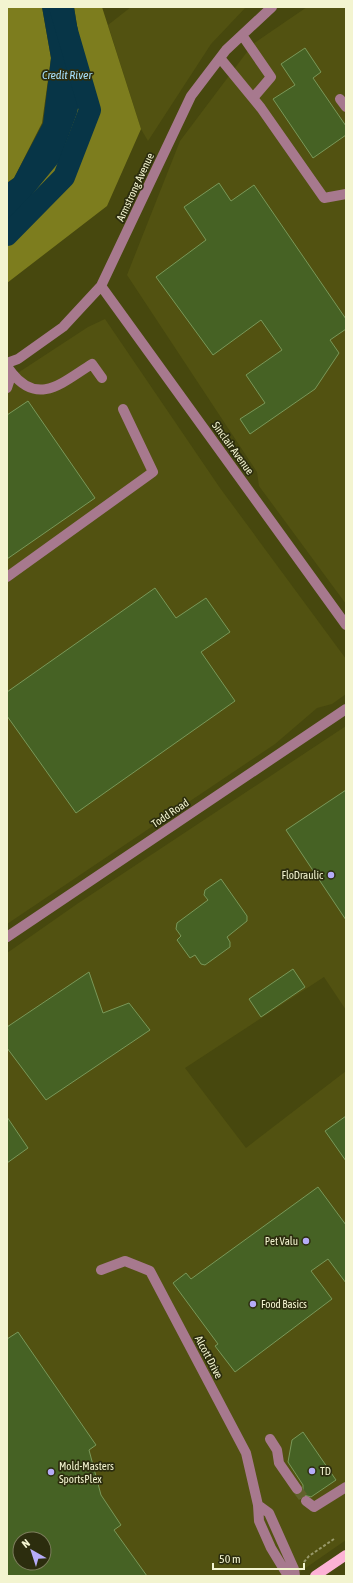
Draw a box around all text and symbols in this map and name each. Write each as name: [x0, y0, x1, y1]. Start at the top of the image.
water label: Credit River: [42, 68, 92, 82]
street label: Armstrong Avenue: [114, 151, 156, 223]
street label: Sinclair Avenue: [210, 419, 256, 477]
street label: Todd Road: [149, 796, 191, 830]
place label: FloDraulic: [281, 869, 324, 881]
marker: FloDraulic: [326, 870, 336, 880]
place label: Pet Valu: [265, 1235, 298, 1247]
marker: Pet Valu: [301, 1236, 311, 1246]
place label: Food Basics: [261, 1298, 307, 1310]
marker: Food Basics: [248, 1299, 258, 1309]
street label: Alcott Drive: [193, 1334, 225, 1380]
place label: Mold-Masters SportsPlex: [59, 1460, 114, 1485]
place label: TD: [320, 1465, 331, 1477]
marker: TD: [307, 1466, 317, 1476]
marker: Mold-Masters SportsPlex: [46, 1467, 56, 1477]
north arrow: [12, 1531, 52, 1571]
text: N: [19, 1537, 32, 1550]
scale bar: [213, 1545, 304, 1571]
text: 50 m: [219, 1552, 241, 1566]

